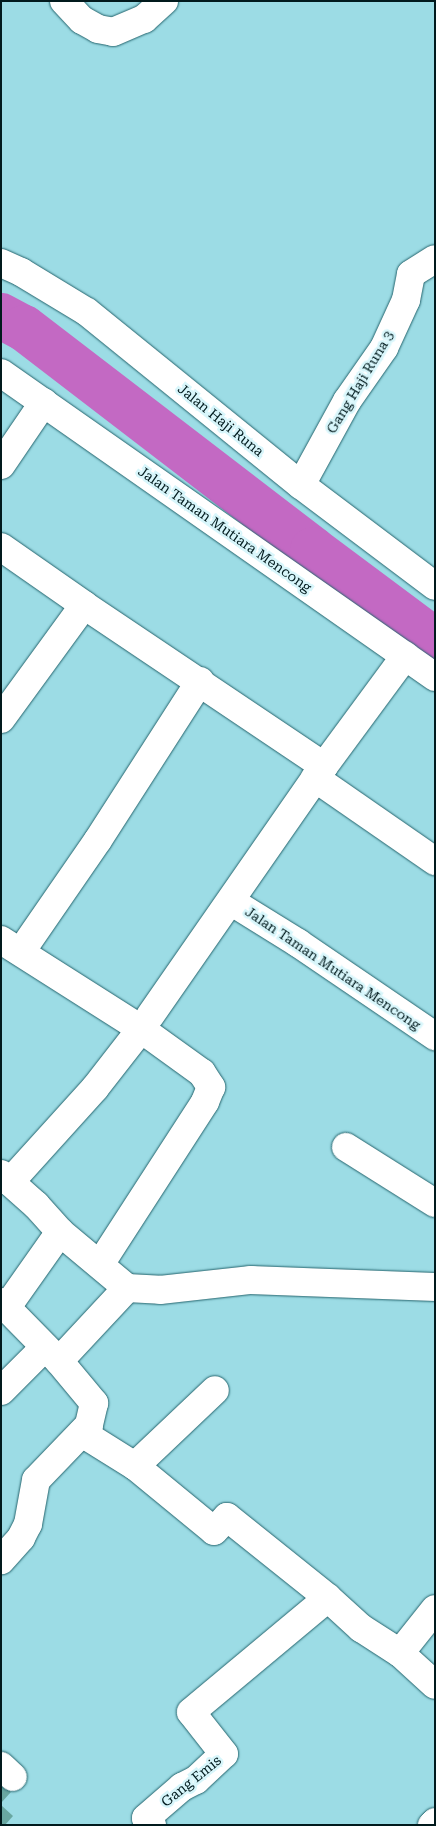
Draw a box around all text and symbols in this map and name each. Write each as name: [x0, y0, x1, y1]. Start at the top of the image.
street label: Gang Haji Runa 3: [323, 328, 397, 436]
street label: Jalan Haji Runa: [175, 380, 267, 460]
street label: Jalan Taman Mutiara Mencong: [135, 462, 315, 596]
street label: Jalan Taman Mutiara Mencong: [242, 903, 424, 1033]
street label: Gang Emis: [158, 1752, 224, 1810]

